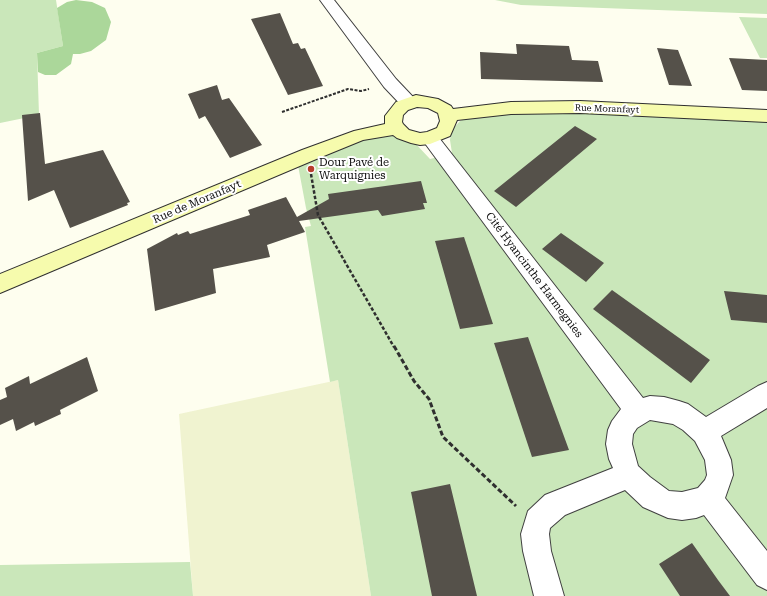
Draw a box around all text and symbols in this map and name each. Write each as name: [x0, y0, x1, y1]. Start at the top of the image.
street label: Rue Moranfayt: [575, 102, 639, 116]
place label: Dour Pavé de Warquignies: [319, 156, 389, 182]
marker: Dour Pavé de Warquignies: [306, 164, 316, 174]
street label: Rue de Moranfayt: [151, 177, 243, 227]
street label: Cité Hyancinthe Harmegnies: [483, 210, 585, 340]

